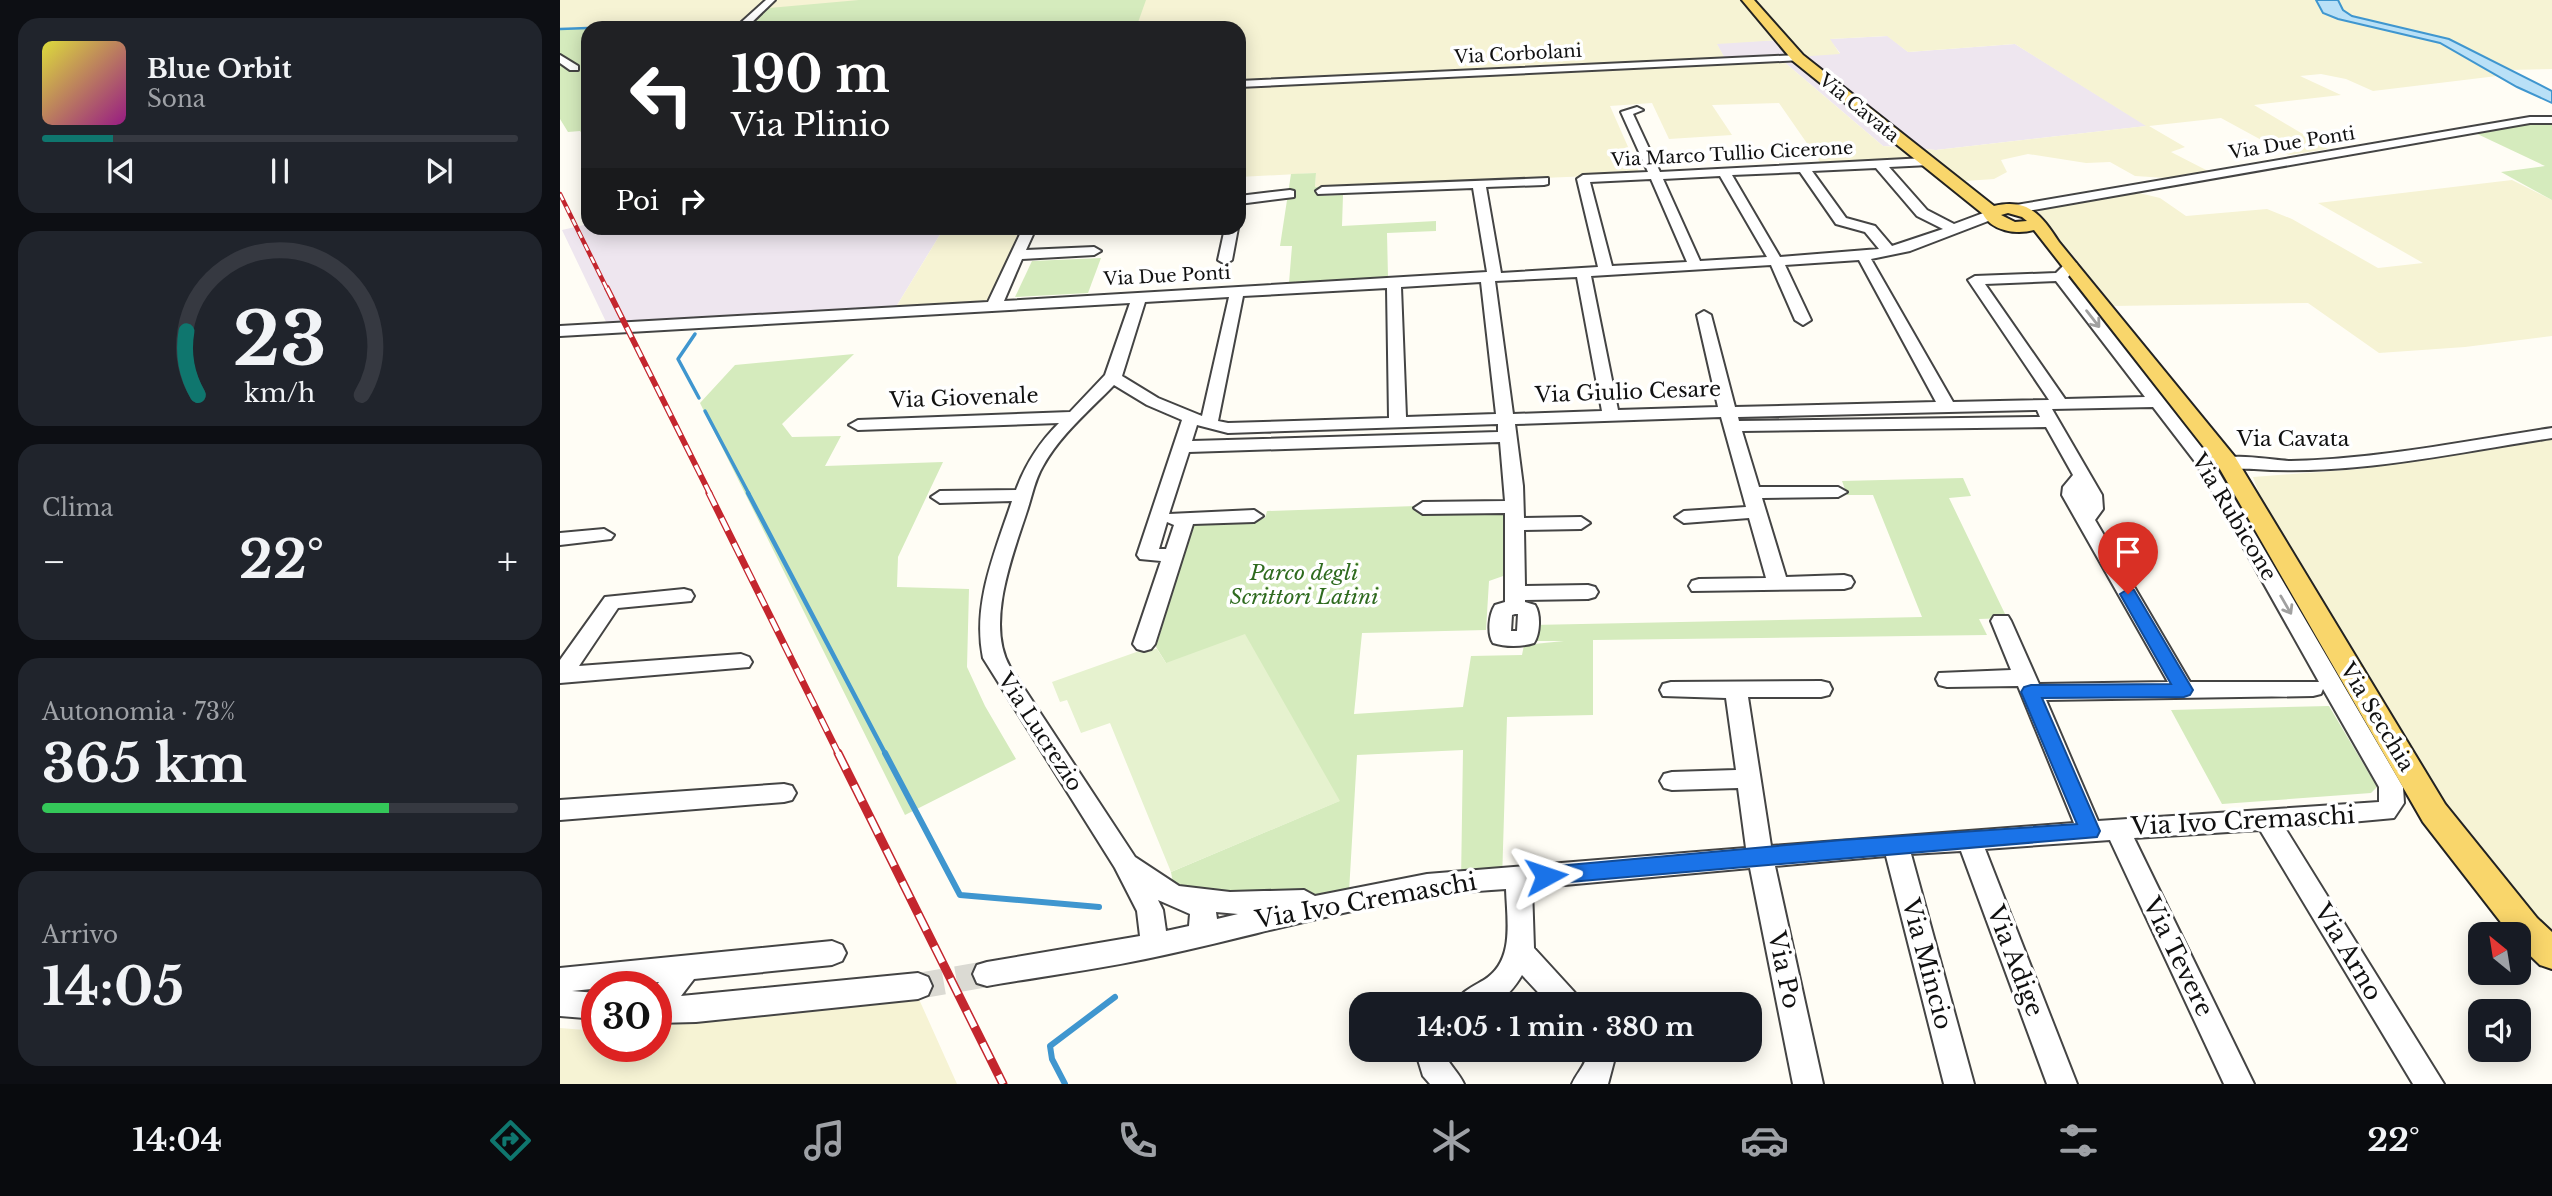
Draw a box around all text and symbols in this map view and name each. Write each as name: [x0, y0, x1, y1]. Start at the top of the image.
street label: Via Corbolani: [1453, 40, 1582, 68]
text: 190 m: [731, 44, 890, 105]
icon: left: [616, 49, 707, 140]
text: Blue Orbit: [147, 53, 292, 85]
street label: Via Cavata: [1814, 68, 1903, 147]
text: Sona: [147, 85, 205, 113]
text: Via Plinio: [731, 105, 890, 145]
street label: Via Due Ponti: [2226, 122, 2357, 164]
street label: Via Marco Tullio Cicerone: [1609, 137, 1854, 171]
icon: previous: [102, 152, 140, 190]
icon: pause: [261, 152, 299, 190]
icon: next: [420, 152, 458, 190]
icon: right: [673, 182, 711, 220]
text: Poi: [616, 185, 659, 217]
street label: Via Due Ponti: [1102, 262, 1231, 290]
text: 23: [233, 294, 327, 385]
one-way arrow: [2085, 309, 2100, 327]
street label: Via Giulio Cesare: [1534, 376, 1721, 408]
text: km/h: [245, 378, 315, 409]
street label: Via Giovenale: [888, 382, 1039, 414]
street label: Via Cavata: [2236, 426, 2350, 452]
street label: Via Rubicone: [2185, 448, 2282, 585]
text: Clima: [42, 494, 113, 522]
pin: [2098, 522, 2158, 594]
text: 22°: [239, 528, 324, 592]
icon: arrive: [2109, 533, 2147, 571]
text: −: [42, 538, 66, 585]
text: +: [497, 538, 518, 585]
park label: Parco degli Scrittori Latini: [1230, 560, 1379, 610]
one-way arrow: [2279, 595, 2293, 615]
street label: Via Secchia: [2334, 657, 2420, 776]
street label: Via Lucrezio: [992, 667, 1088, 796]
text: Autonomia · 73%: [42, 698, 235, 726]
text: 365 km: [42, 732, 247, 796]
street label: Via Ivo Cremaschi: [2129, 800, 2356, 841]
position arrow: [1509, 839, 1583, 913]
street label: Via Ivo Cremaschi: [1252, 867, 1479, 934]
street label: Via Tevere: [2137, 892, 2220, 1021]
street label: Via Mincio: [1896, 894, 1959, 1032]
street label: Via Arno: [2308, 897, 2389, 1005]
street label: Via Adige: [1981, 900, 2050, 1020]
text: Arrivo: [42, 921, 118, 949]
north arrow: [2468, 922, 2530, 985]
map controls: [2468, 922, 2531, 1062]
street label: Via Po: [1762, 928, 1807, 1011]
text: 14:05: [42, 955, 184, 1019]
speed limit sign: 30: [581, 971, 672, 1062]
button: sound: [2468, 999, 2531, 1062]
text: 14:05 · 1 min · 380 m: [1417, 1011, 1694, 1043]
icon: directions: [486, 1116, 535, 1165]
icon: music: [800, 1116, 849, 1165]
icon: phone: [1113, 1116, 1162, 1165]
icon: climate: [1427, 1116, 1476, 1165]
icon: car: [1740, 1116, 1789, 1165]
icon: filters: [2054, 1116, 2103, 1165]
text: 14:04: [132, 1120, 222, 1160]
text: 22°: [2367, 1120, 2420, 1160]

